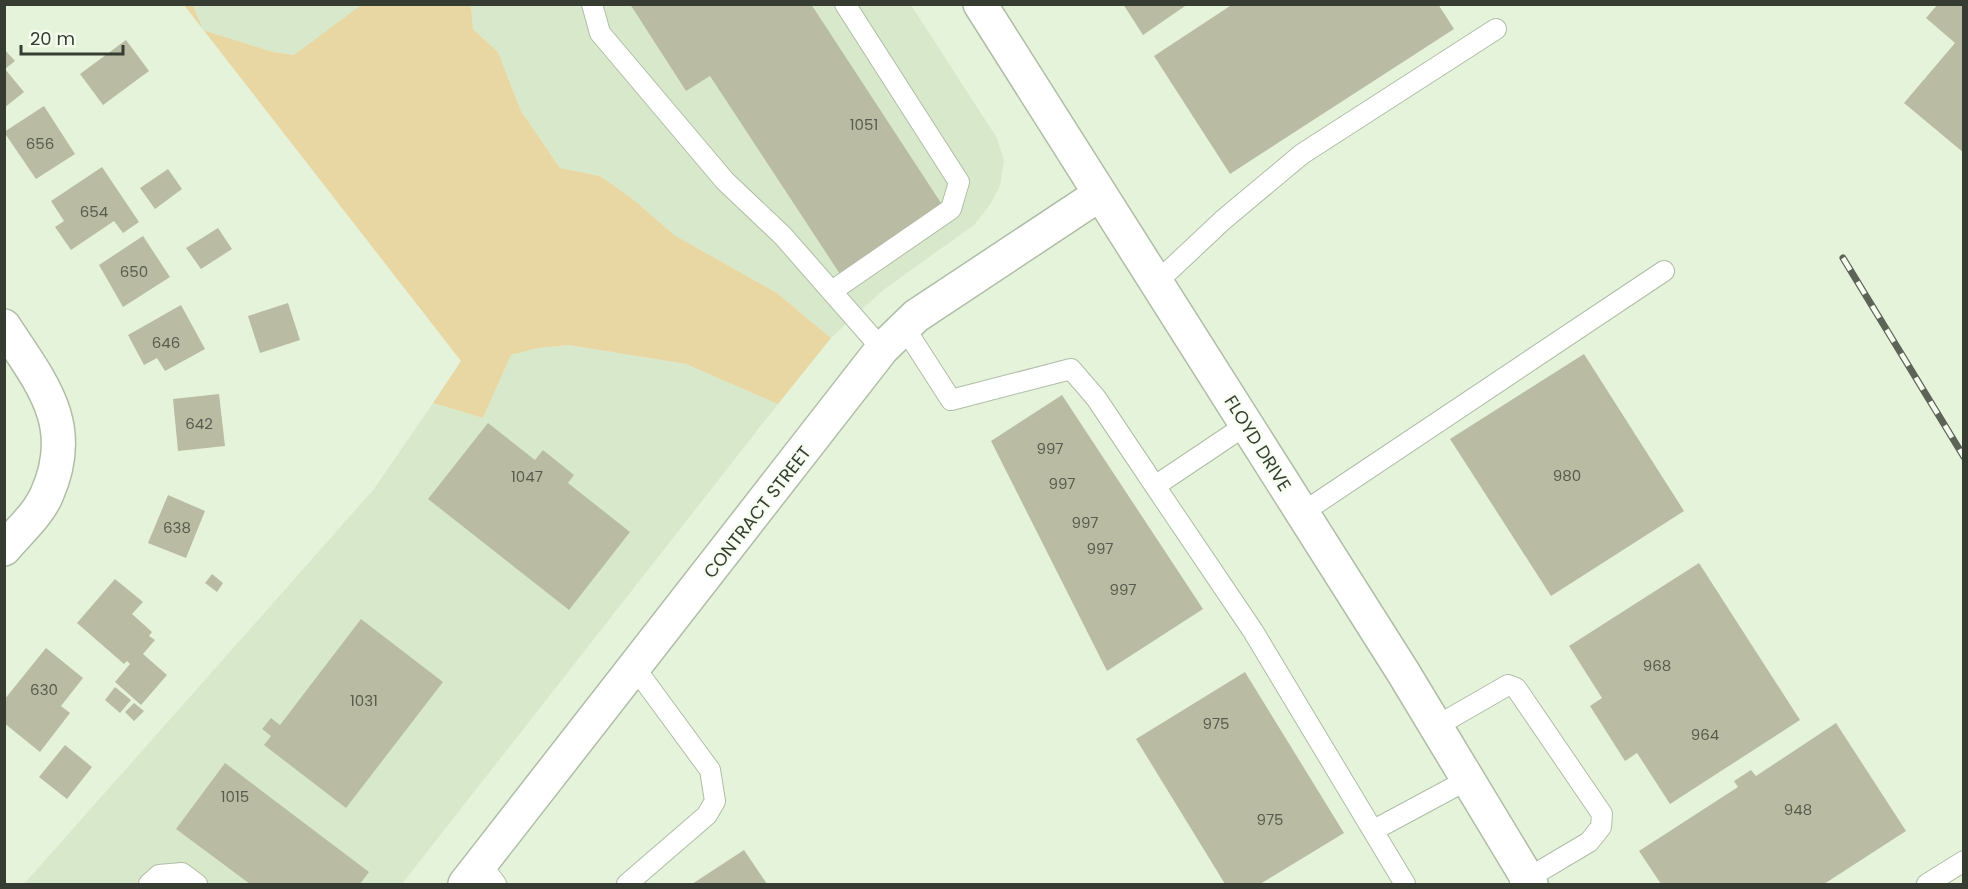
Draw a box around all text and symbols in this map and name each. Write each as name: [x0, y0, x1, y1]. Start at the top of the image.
scale bar: [21, 18, 123, 56]
text: 20 m: [30, 26, 75, 51]
house number: 1051: [850, 114, 878, 135]
house number: 656: [26, 133, 54, 154]
house number: 654: [80, 201, 108, 222]
house number: 650: [120, 261, 148, 282]
house number: 646: [152, 332, 180, 353]
street label: FLOYD DRIVE: [1219, 390, 1297, 496]
house number: 642: [185, 413, 213, 434]
house number: 997: [1036, 438, 1064, 459]
street label: CONTRACT STREET: [697, 441, 817, 583]
house number: 980: [1553, 465, 1581, 486]
house number: 1047: [511, 466, 543, 487]
house number: 997: [1048, 473, 1076, 494]
house number: 997: [1071, 512, 1099, 533]
house number: 638: [163, 517, 191, 538]
house number: 997: [1086, 538, 1114, 559]
house number: 997: [1109, 579, 1137, 600]
house number: 968: [1643, 655, 1671, 676]
house number: 630: [30, 679, 58, 700]
house number: 1031: [350, 690, 378, 711]
house number: 975: [1202, 713, 1230, 734]
house number: 964: [1691, 724, 1719, 745]
house number: 1015: [221, 786, 249, 807]
house number: 948: [1784, 799, 1812, 820]
house number: 975: [1256, 809, 1284, 830]

